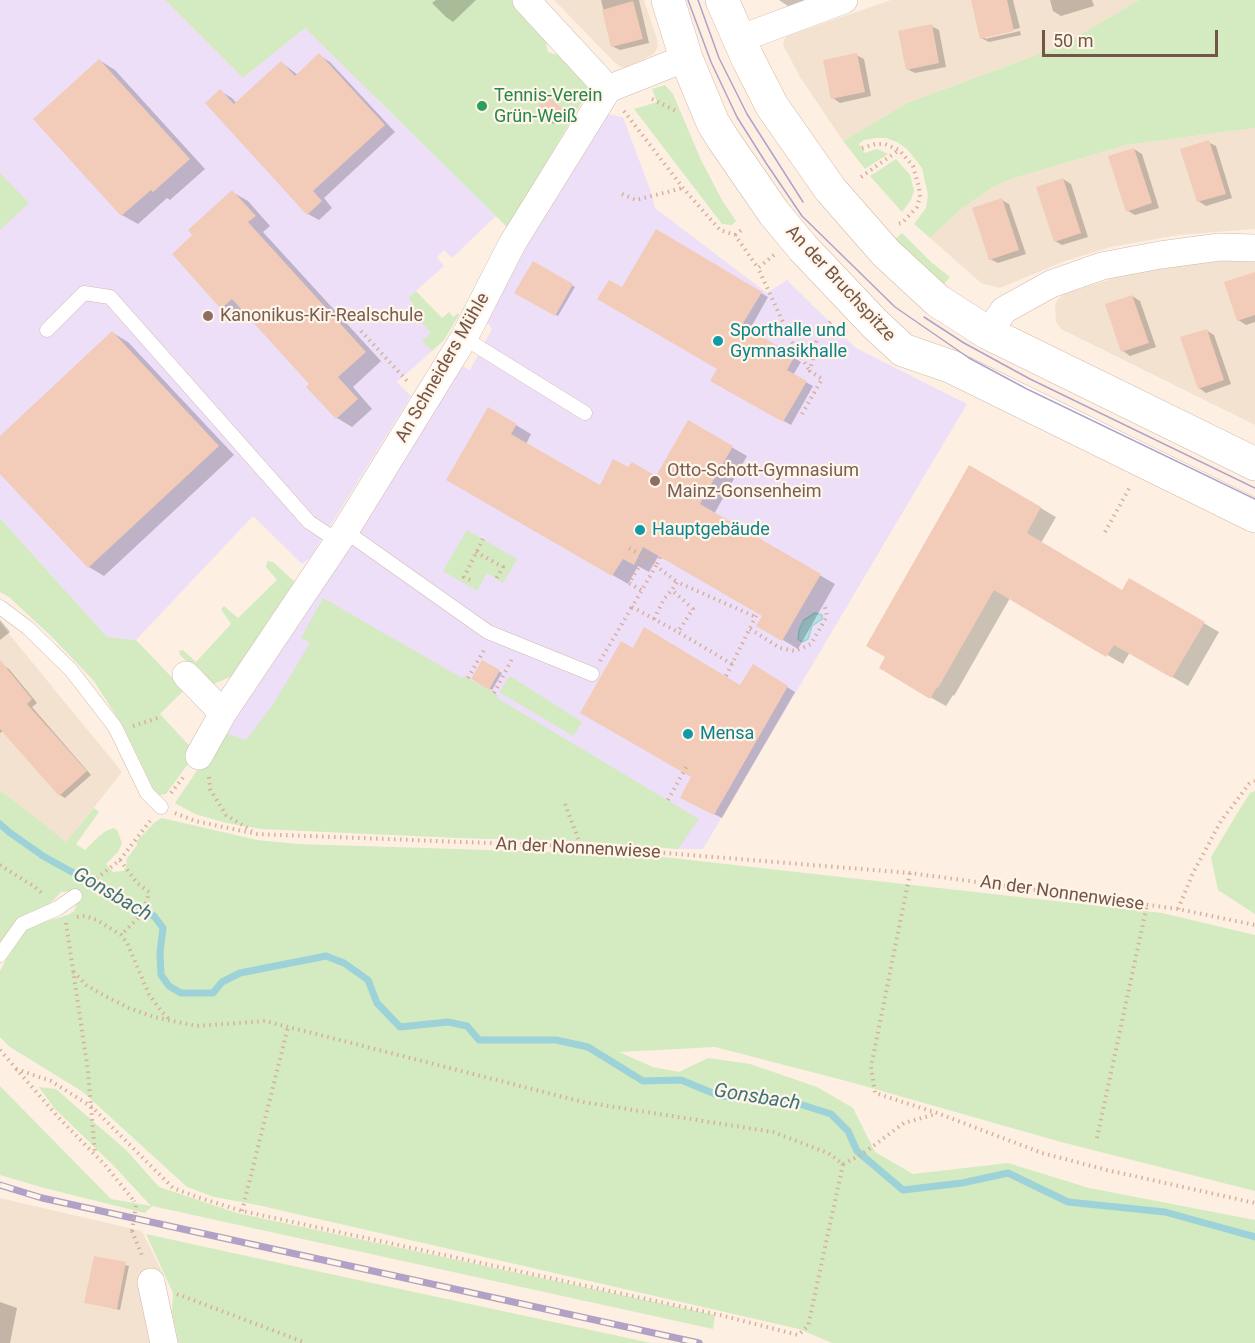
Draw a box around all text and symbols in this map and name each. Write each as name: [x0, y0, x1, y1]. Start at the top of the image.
scale bar: [1045, 18, 1220, 56]
text: 50 m: [1053, 30, 1093, 51]
place label: Tennis-Verein Grün-Weiß: [494, 85, 602, 128]
marker: Tennis-Verein Grün-Weiß: [475, 99, 489, 113]
street label: An der Bruchspitze: [781, 221, 899, 347]
street label: An Schneiders Mühle: [391, 289, 495, 447]
place label: Kanonikus-Kir-Realschule: [220, 305, 423, 327]
marker: Kanonikus-Kir-Realschule: [201, 309, 215, 323]
place label: Sporthalle und Gymnasikhalle: [730, 320, 847, 362]
marker: Sporthalle und Gymnasikhalle: [711, 334, 725, 348]
place label: Otto-Schott-Gymnasium Mainz-Gonsenheim: [667, 460, 859, 502]
marker: Otto-Schott-Gymnasium Mainz-Gonsenheim: [648, 474, 662, 488]
place label: Hauptgebäude: [652, 519, 770, 541]
marker: Hauptgebäude: [633, 523, 647, 537]
place label: Mensa: [700, 723, 754, 745]
marker: Mensa: [681, 727, 695, 741]
street label: An der Nonnenwiese: [495, 834, 661, 864]
water label: Gonsbach: [68, 863, 156, 927]
street label: An der Nonnenwiese: [979, 872, 1145, 916]
water label: Gonsbach: [712, 1079, 802, 1117]

